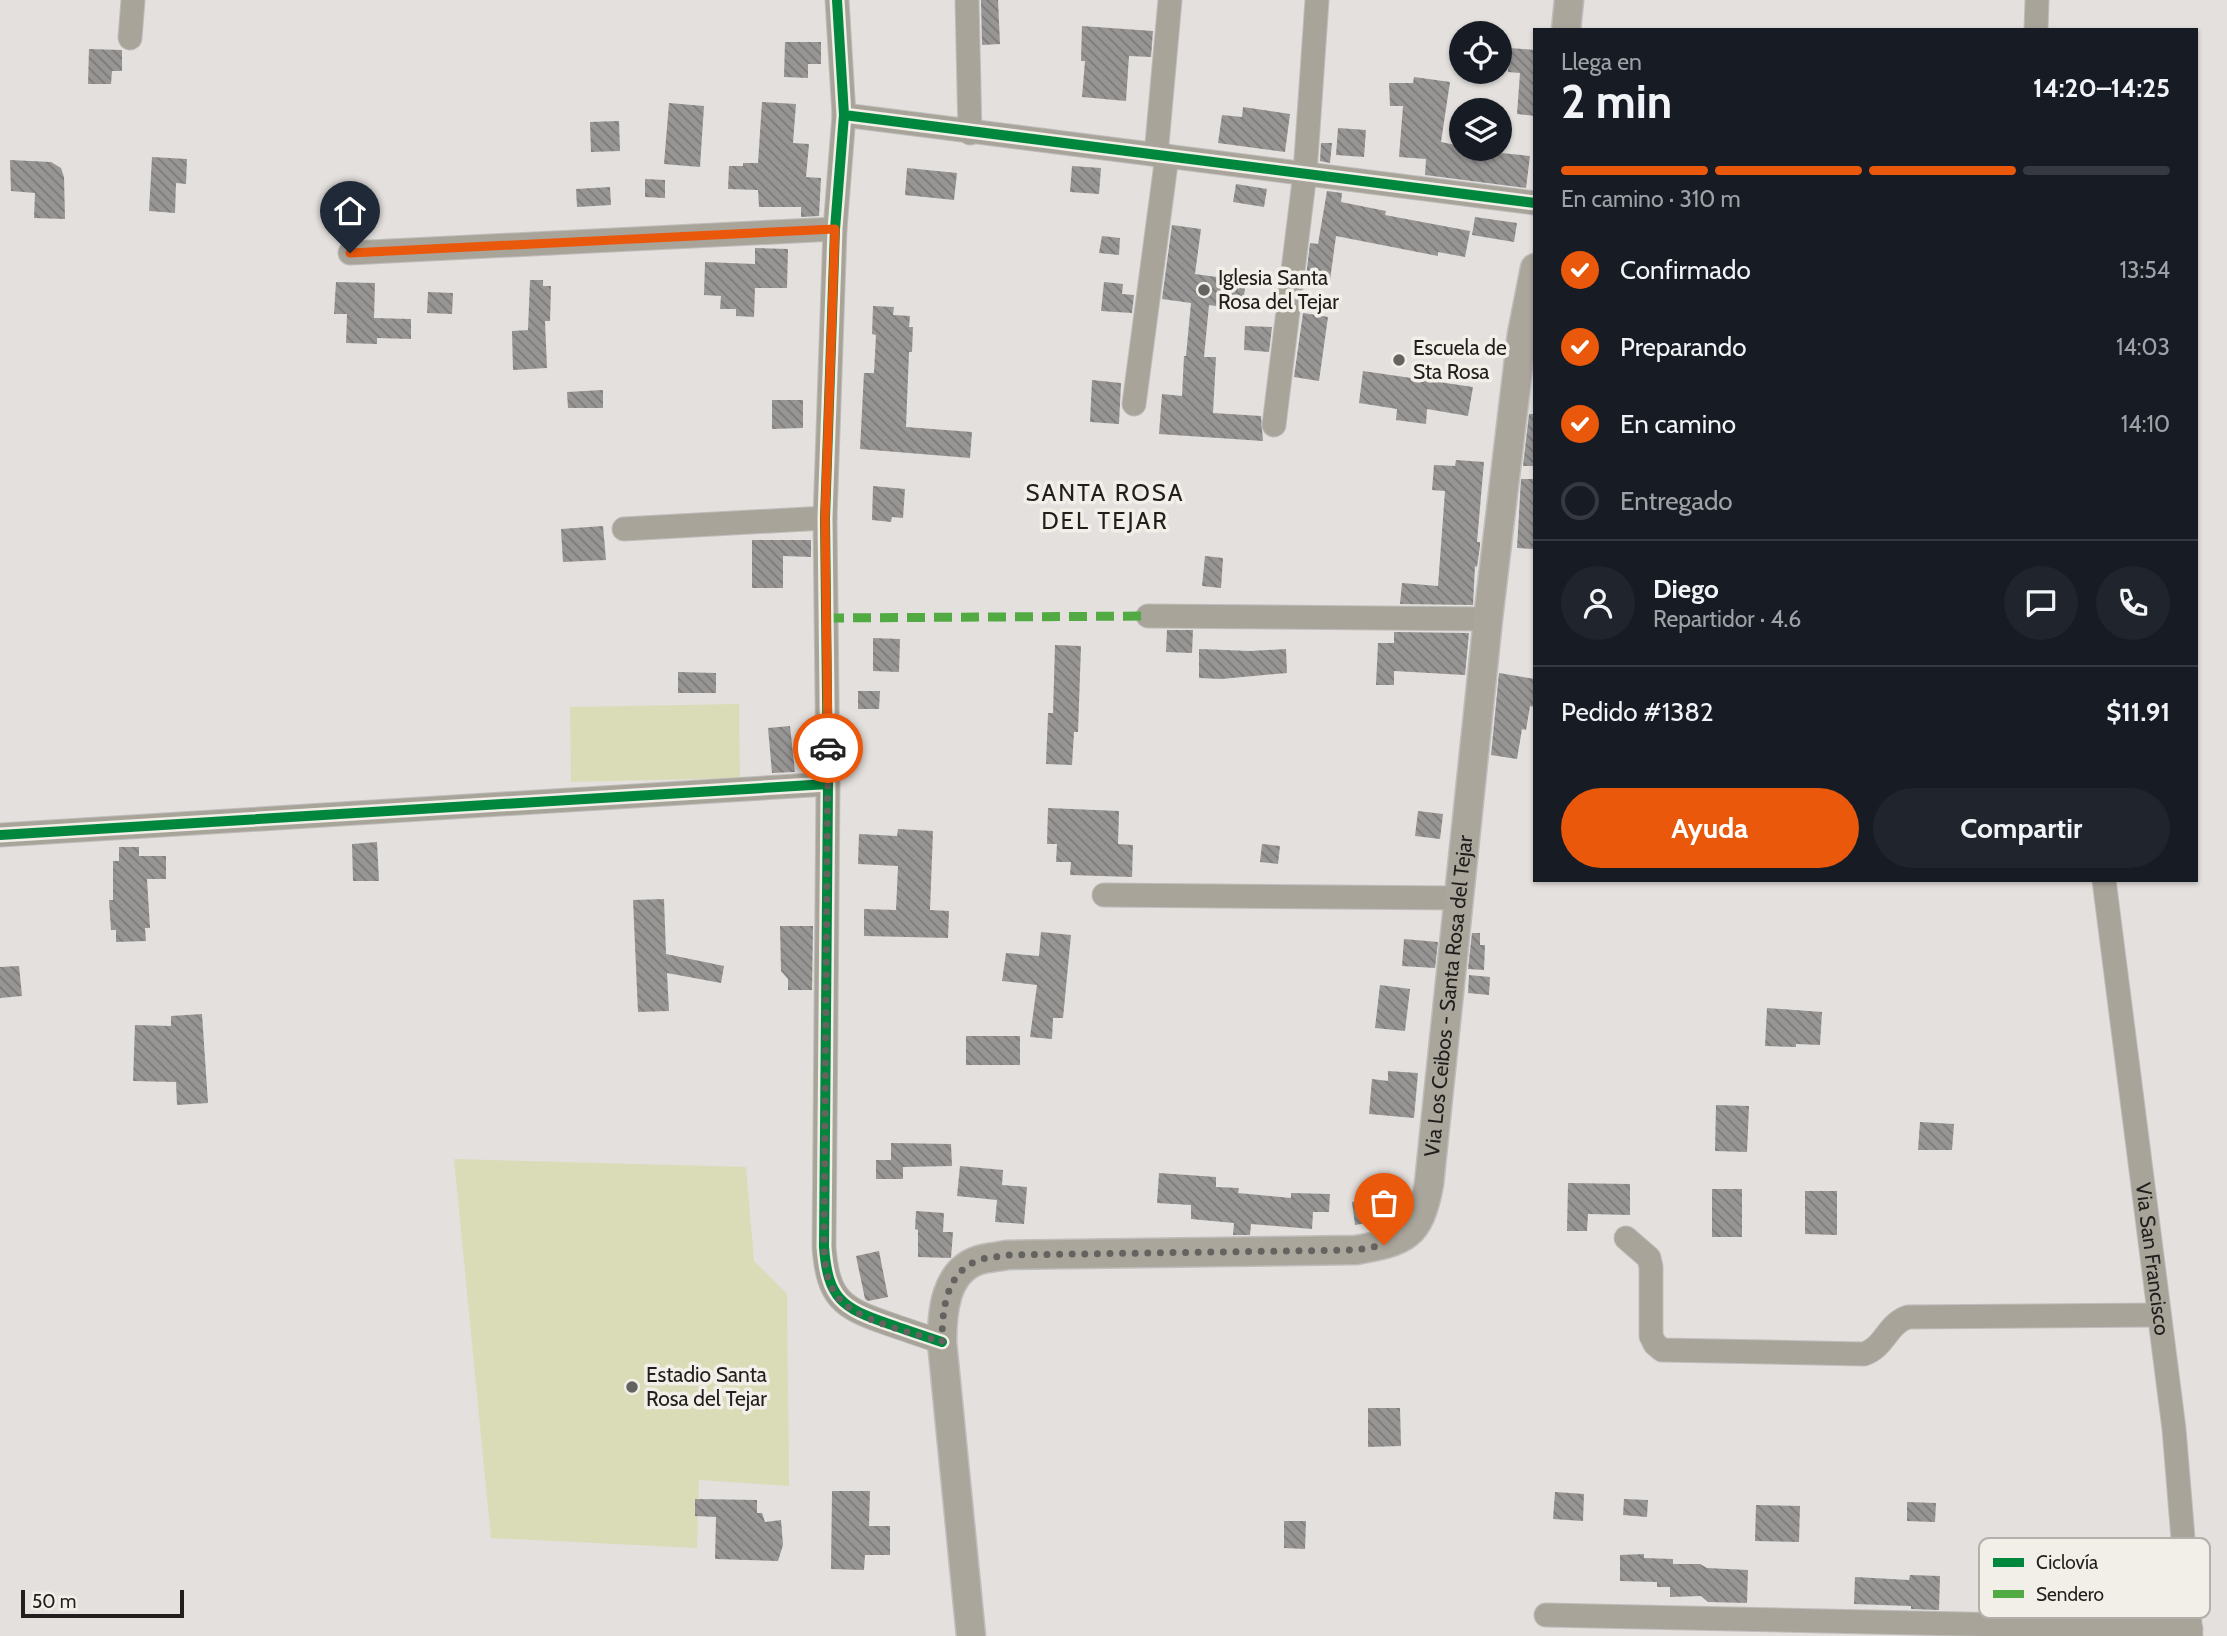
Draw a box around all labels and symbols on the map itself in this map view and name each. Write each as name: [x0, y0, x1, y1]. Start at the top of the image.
pin: [320, 181, 380, 253]
place label: Iglesia Santa Rosa del Tejar: [1218, 265, 1339, 315]
marker: Iglesia Santa Rosa del Tejar: [1196, 282, 1212, 298]
place label: Escuela de Sta Rosa: [1413, 335, 1507, 384]
marker: Escuela de Sta Rosa: [1391, 352, 1407, 368]
district label: SANTA ROSA DEL TEJAR: [1025, 478, 1185, 535]
courier: [793, 713, 863, 783]
street label: Via Los Ceibos - Santa Rosa del Tejar: [1419, 834, 1477, 1158]
pin: [1354, 1173, 1414, 1245]
street label: Via San Francisco: [2131, 1181, 2175, 1337]
place label: Estadio Santa Rosa del Tejar: [646, 1362, 767, 1412]
marker: Estadio Santa Rosa del Tejar: [624, 1379, 640, 1395]
legend: [1979, 1538, 2210, 1618]
text: Ciclovía: [2036, 1551, 2098, 1574]
text: Sendero: [2036, 1583, 2104, 1606]
scale bar: [21, 1587, 184, 1619]

